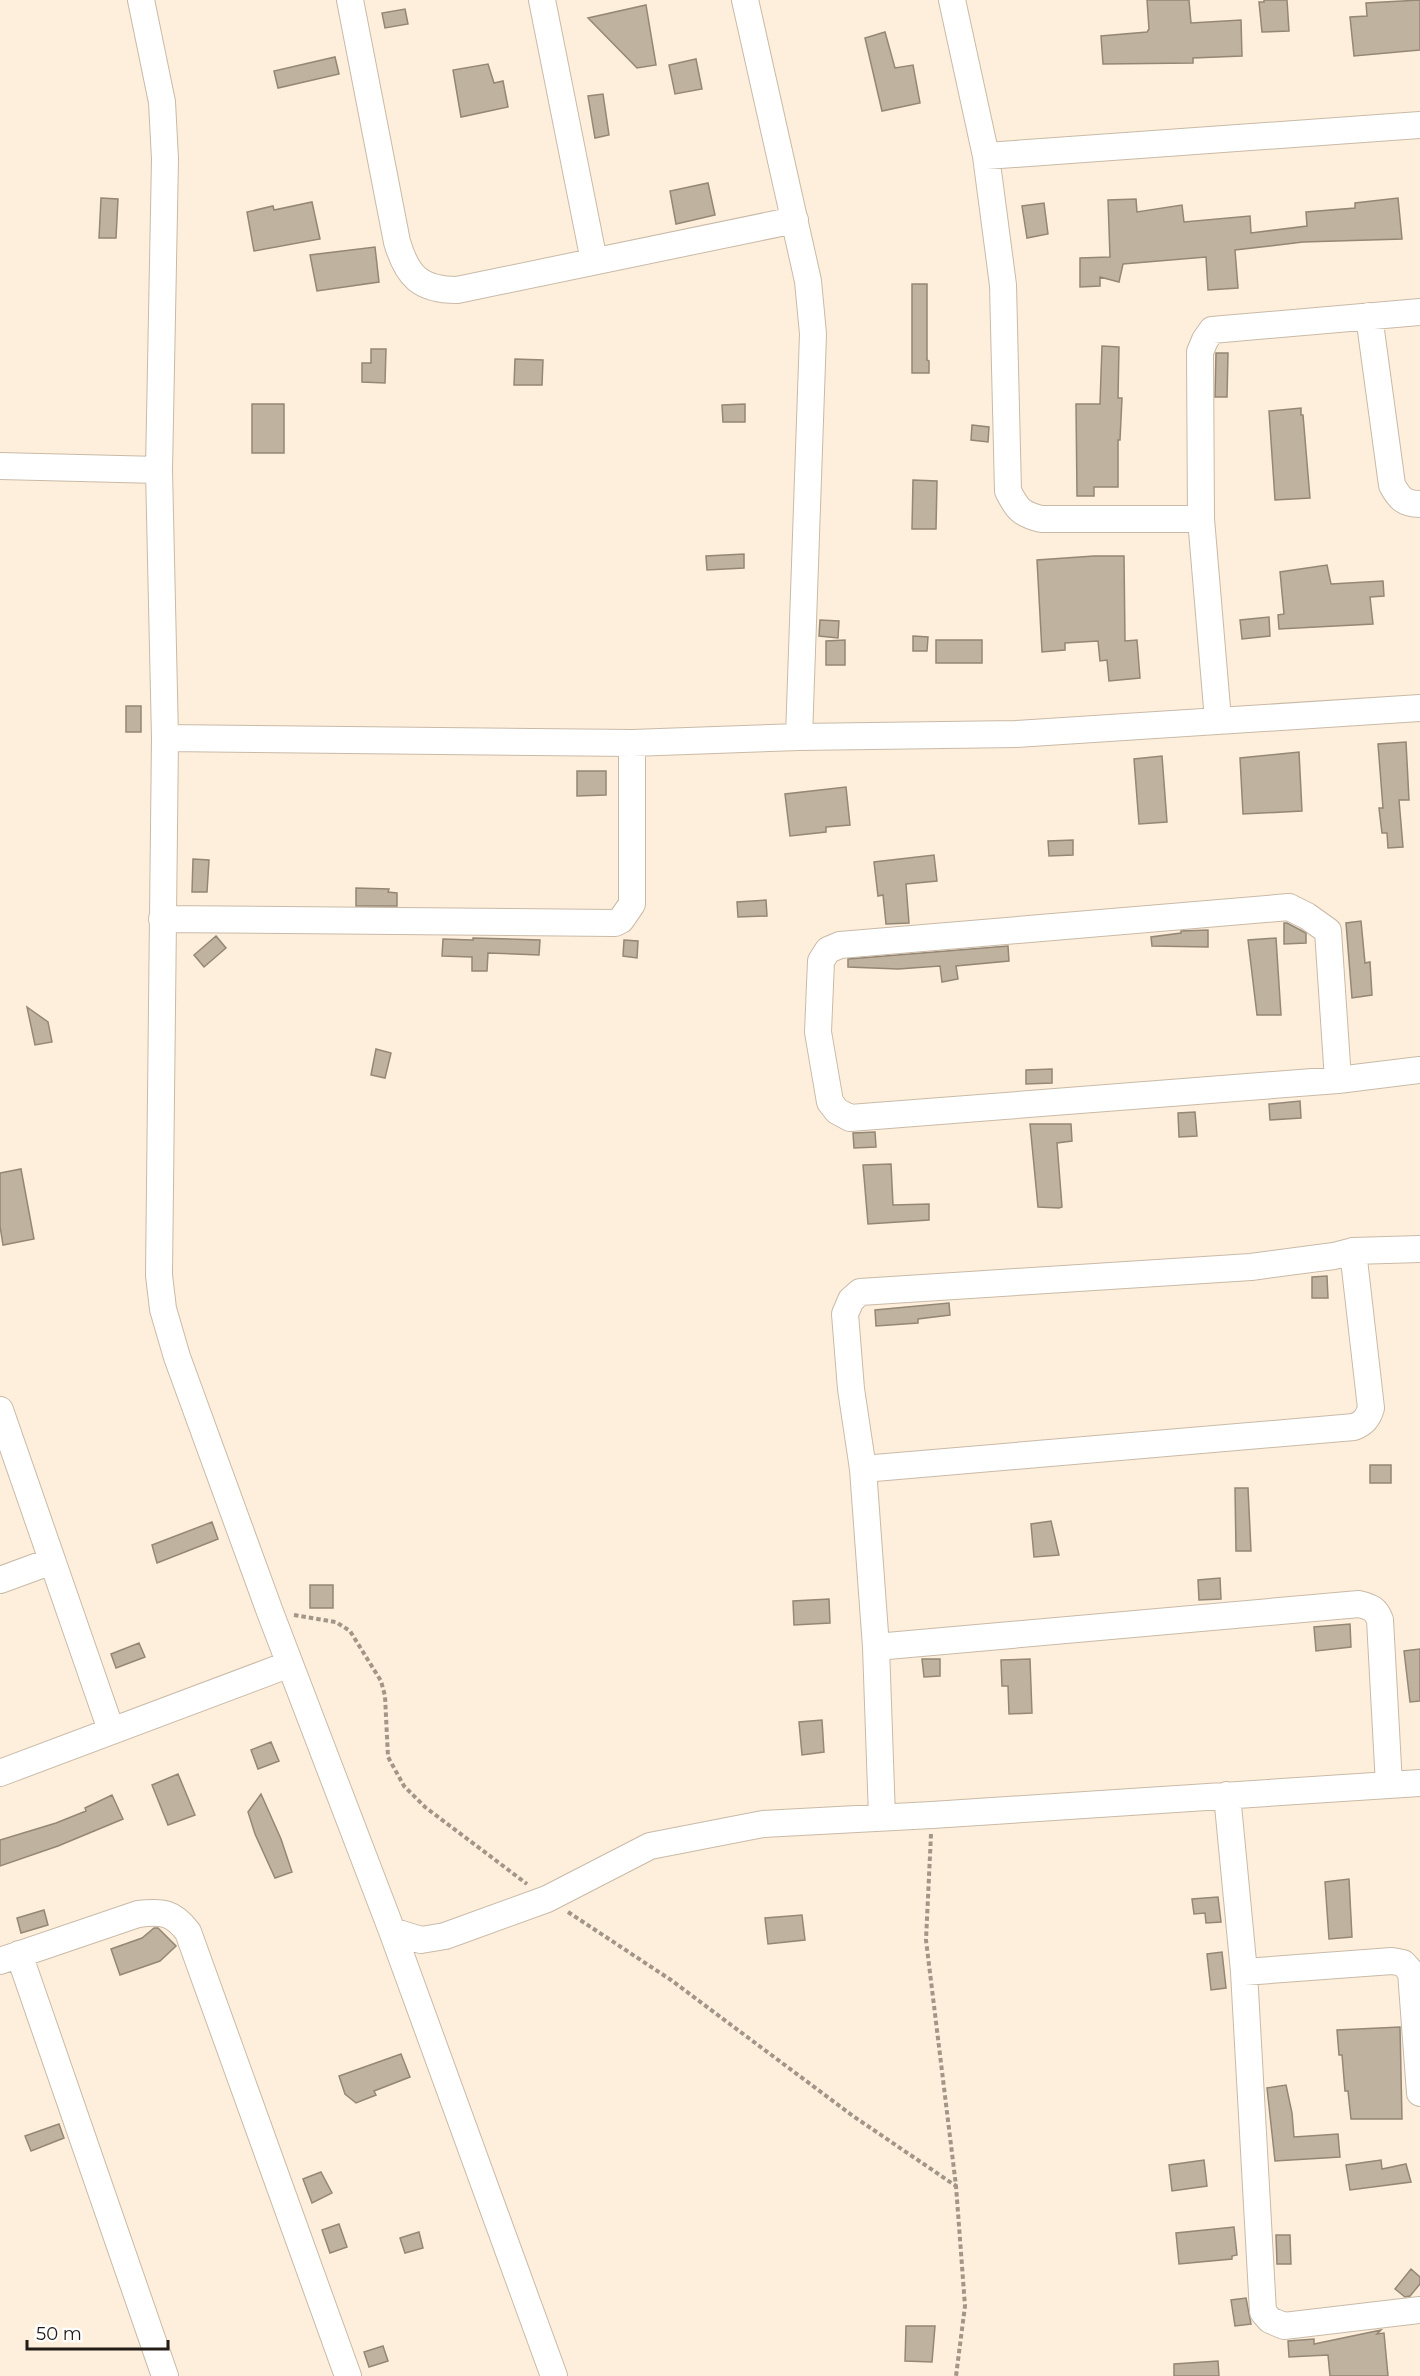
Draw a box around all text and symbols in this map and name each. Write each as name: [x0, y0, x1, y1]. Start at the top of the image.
scale bar: [27, 2313, 168, 2351]
text: 50 m: [36, 2323, 82, 2345]

